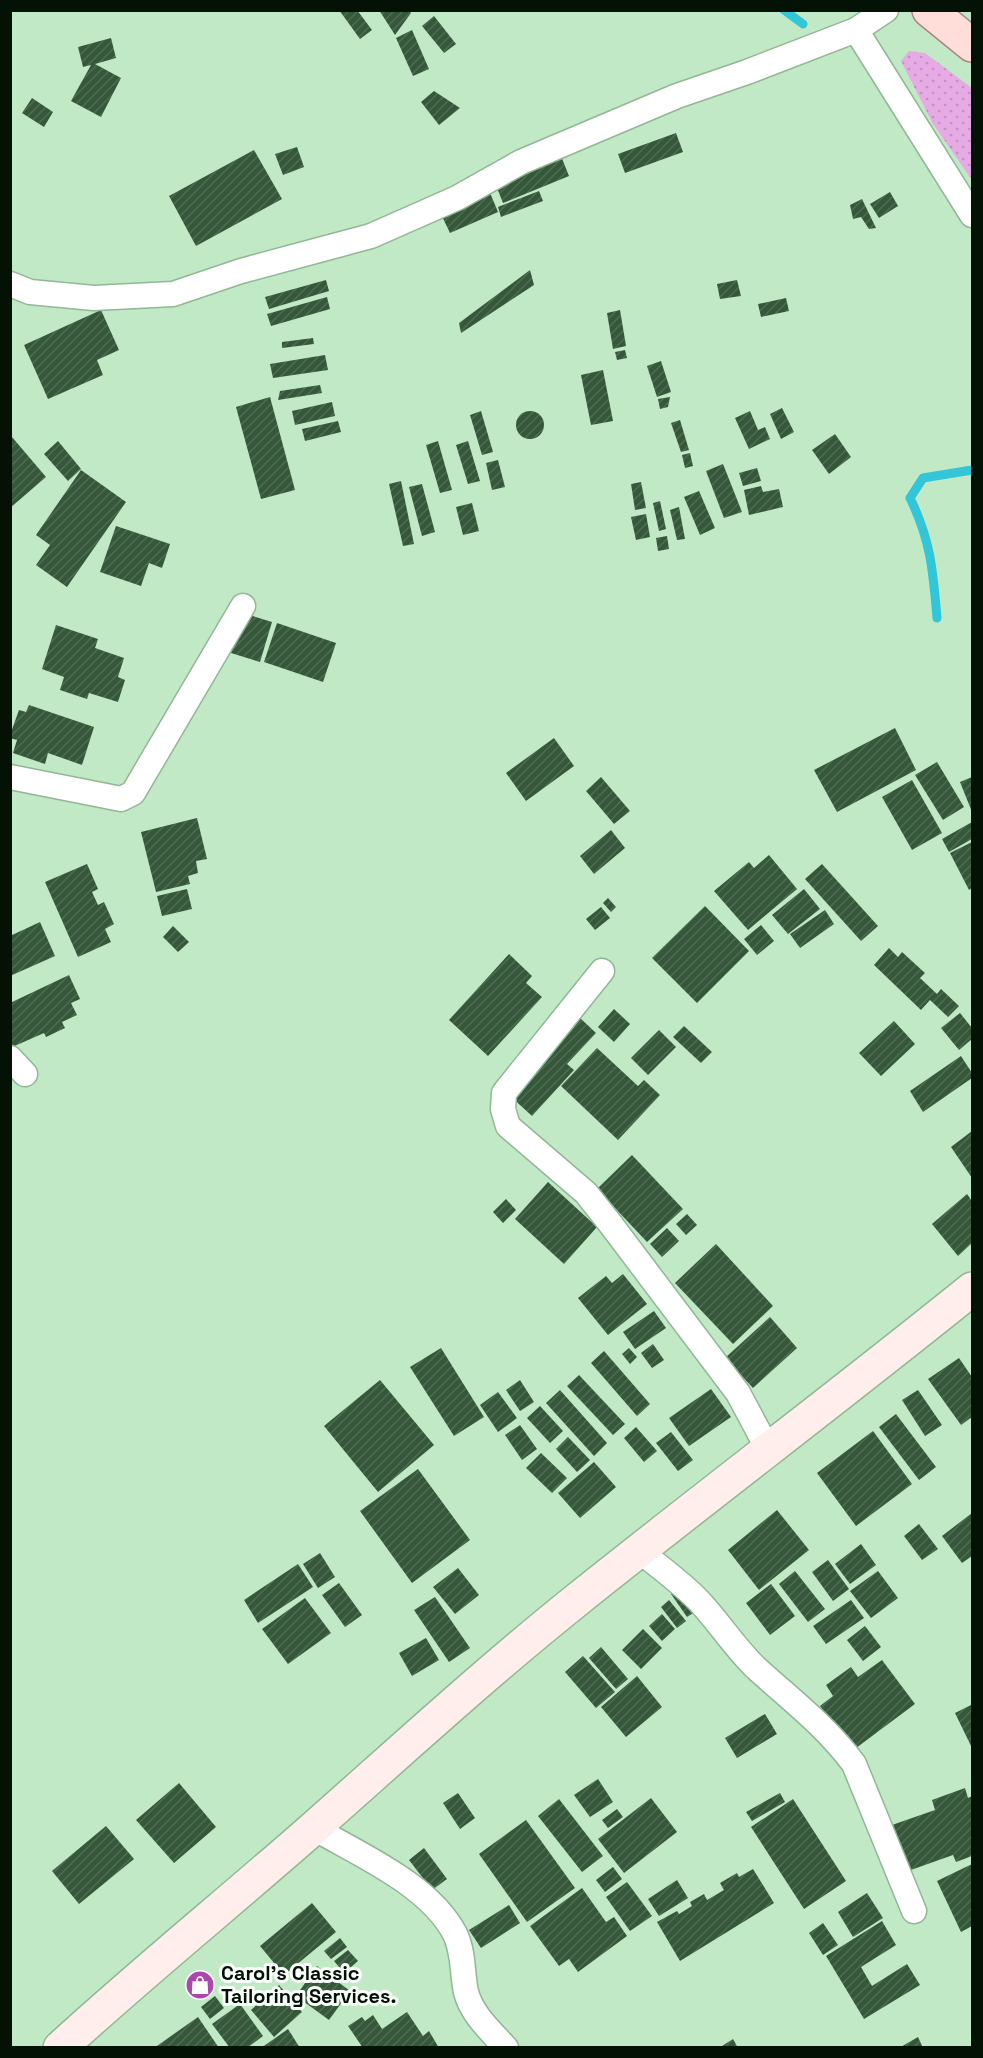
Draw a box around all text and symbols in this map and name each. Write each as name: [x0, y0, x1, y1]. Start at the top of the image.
place label: Carol's Classic Tailoring Services.: [221, 1960, 396, 2009]
shop icon: Carol's Classic Tailoring Services.: [184, 1969, 216, 2001]

